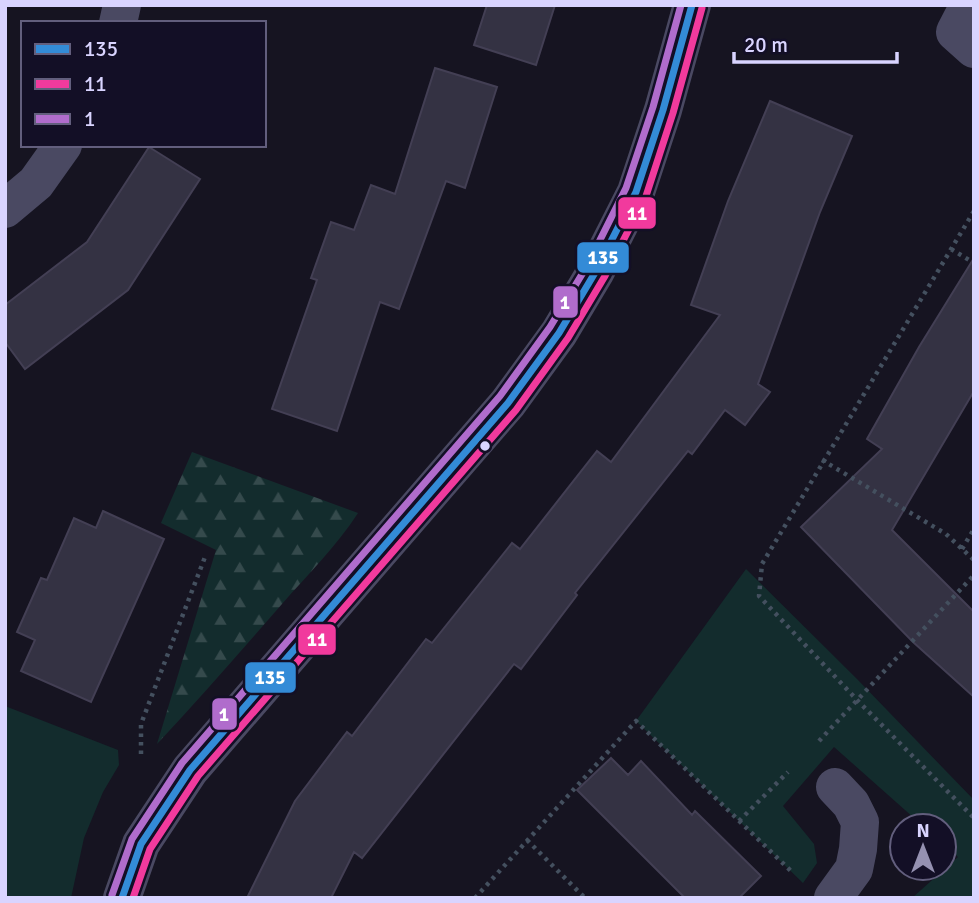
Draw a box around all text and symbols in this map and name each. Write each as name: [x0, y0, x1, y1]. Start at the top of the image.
legend: [21, 21, 266, 147]
scale bar: [734, 21, 897, 65]
text: 20 m: [744, 32, 788, 58]
text: 135: [84, 36, 118, 62]
text: 11: [84, 71, 107, 97]
text: 1: [84, 106, 95, 132]
line badge: 11: [617, 196, 657, 230]
text: 11: [627, 202, 647, 226]
line badge: 135: [576, 241, 630, 274]
text: 135: [588, 246, 618, 270]
line badge: 1: [552, 285, 579, 319]
text: 1: [560, 291, 570, 315]
unlabelled marker: [478, 439, 492, 453]
line badge: 11: [297, 623, 337, 656]
text: 11: [307, 628, 327, 652]
line badge: 135: [244, 661, 297, 694]
text: 135: [255, 666, 285, 690]
line badge: 1: [211, 697, 238, 731]
text: 1: [219, 703, 229, 727]
north arrow: [888, 812, 958, 882]
text: N: [916, 819, 930, 843]

